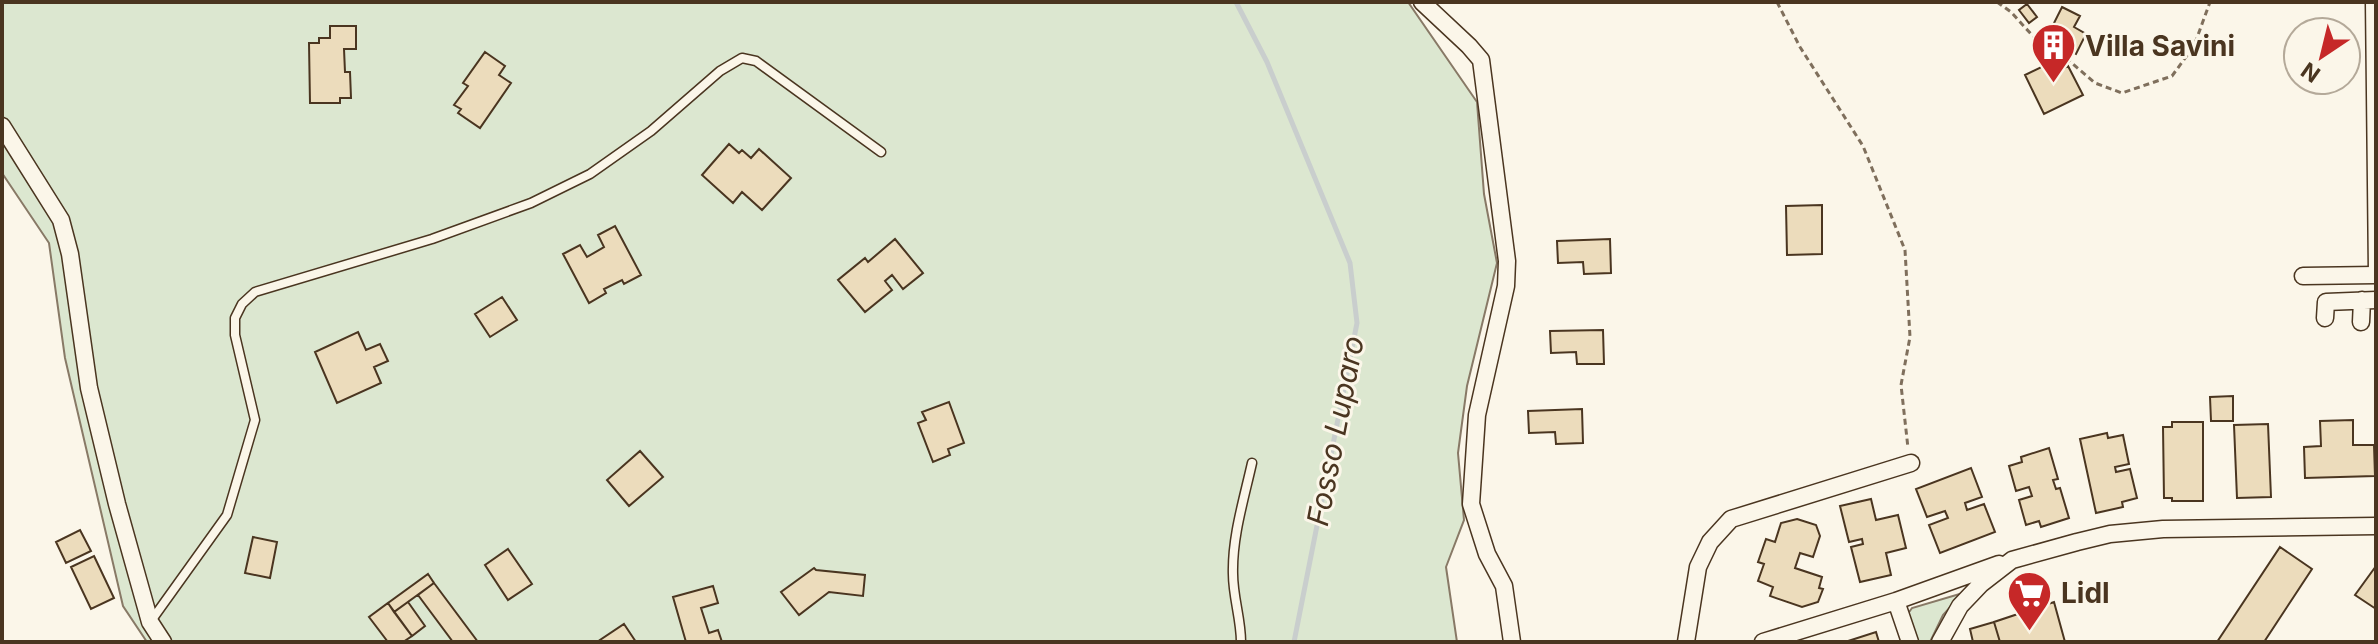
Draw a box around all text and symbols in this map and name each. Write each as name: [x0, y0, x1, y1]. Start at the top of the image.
north arrow: [2282, 16, 2362, 96]
building icon: Villa Savini: [2030, 22, 2078, 85]
place label: Villa Savini: [2085, 29, 2235, 63]
text: N: [2296, 57, 2325, 88]
water label: Fosso Luparo: [1299, 333, 1371, 529]
supermarket icon: Lidl: [2006, 569, 2054, 632]
place label: Lidl: [2061, 576, 2110, 610]

